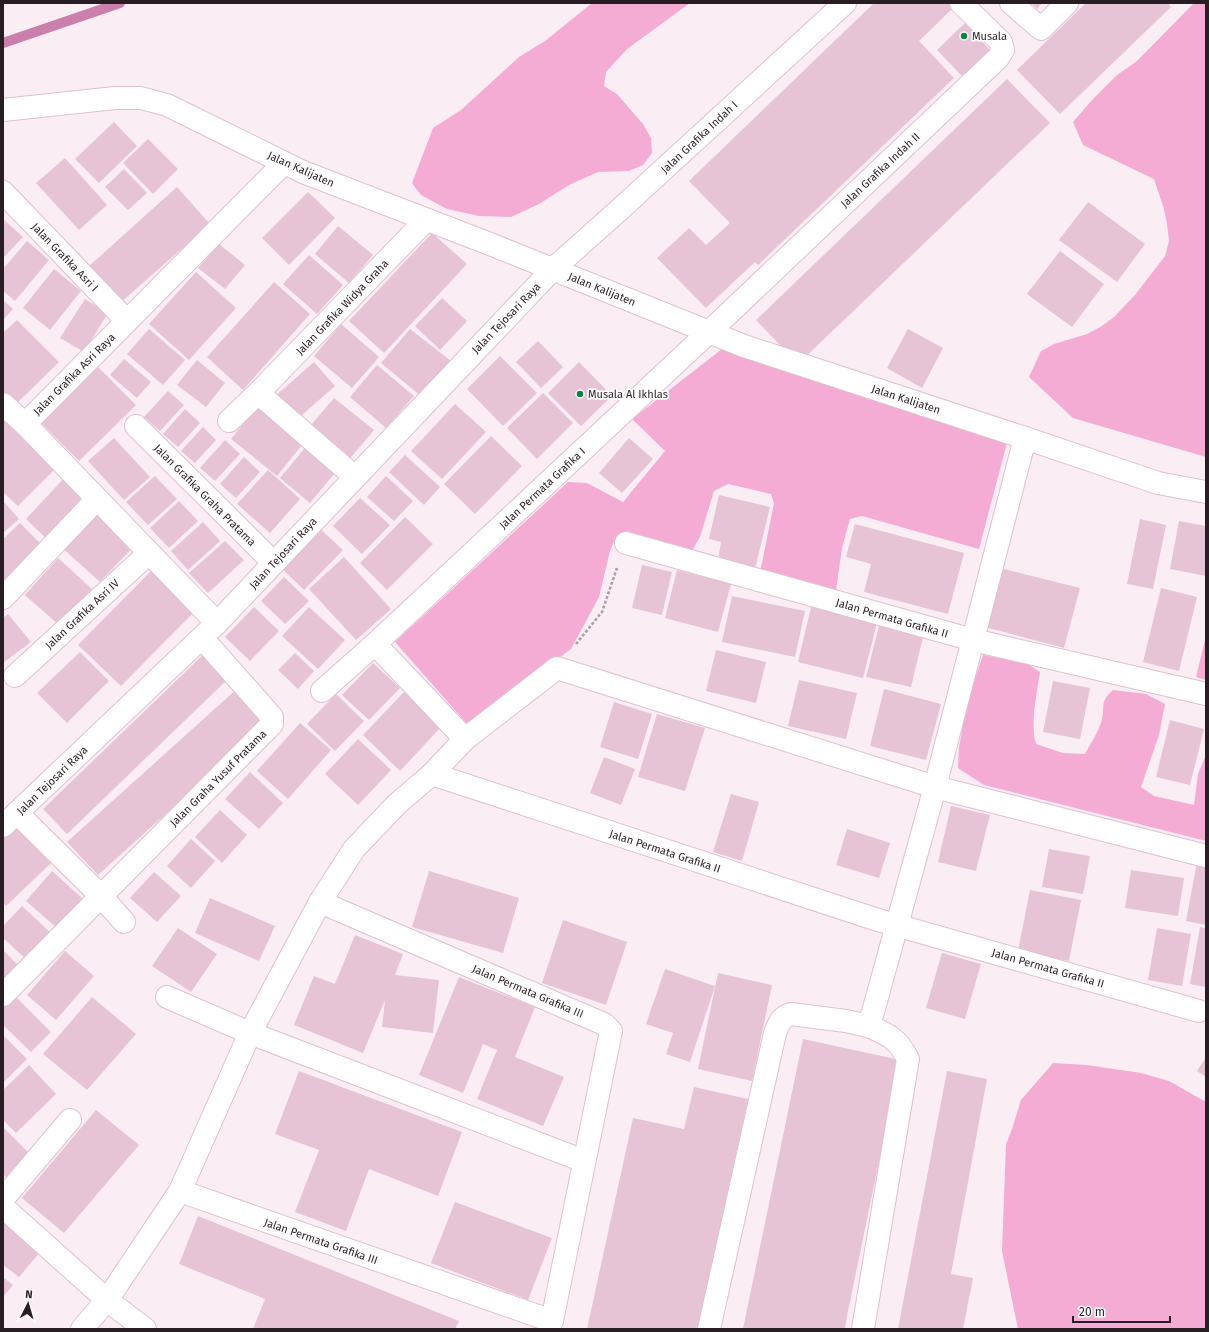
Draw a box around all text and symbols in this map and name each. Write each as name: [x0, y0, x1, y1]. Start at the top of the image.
place label: Musala: [972, 30, 1007, 43]
marker: Musala: [959, 31, 969, 41]
street label: Jalan Grafika Indah I: [658, 98, 740, 176]
street label: Jalan Grafika Indah II: [838, 130, 923, 210]
street label: Jalan Kalijaten: [265, 149, 336, 190]
street label: Jalan Grafika Asri I: [29, 220, 101, 294]
street label: Jalan Grafika Widya Graha: [293, 257, 391, 358]
street label: Jalan Kalijaten: [566, 270, 637, 309]
street label: Jalan Tejosari Raya: [469, 280, 543, 356]
street label: Jalan Grafika Asri Raya: [31, 331, 118, 418]
street label: Jalan Kalijaten: [870, 382, 942, 417]
place label: Musala Al Ikhlas: [588, 388, 668, 401]
marker: Musala Al Ikhlas: [575, 389, 585, 399]
street label: Jalan Grafika Graha Pratama: [151, 442, 258, 549]
street label: Jalan Permata Grafika I: [497, 445, 588, 532]
street label: Jalan Tejosari Raya: [247, 515, 320, 592]
street label: Jalan Grafika Asri IV: [43, 576, 123, 652]
street label: Jalan Permata Grafika II: [834, 596, 950, 641]
street label: Jalan Graha Yusuf Pratama: [167, 727, 269, 829]
street label: Jalan Tejosari Raya: [14, 743, 90, 817]
street label: Jalan Permata Grafika II: [608, 827, 722, 876]
street label: Jalan Permata Grafika II: [990, 946, 1106, 991]
street label: Jalan Permata Grafika III: [470, 962, 585, 1021]
street label: Jalan Permata Grafika III: [262, 1216, 379, 1267]
north arrow: [8, 1284, 48, 1324]
text: N: [25, 1288, 33, 1301]
scale bar: [1073, 1298, 1170, 1324]
text: 20 m: [1079, 1305, 1105, 1319]

